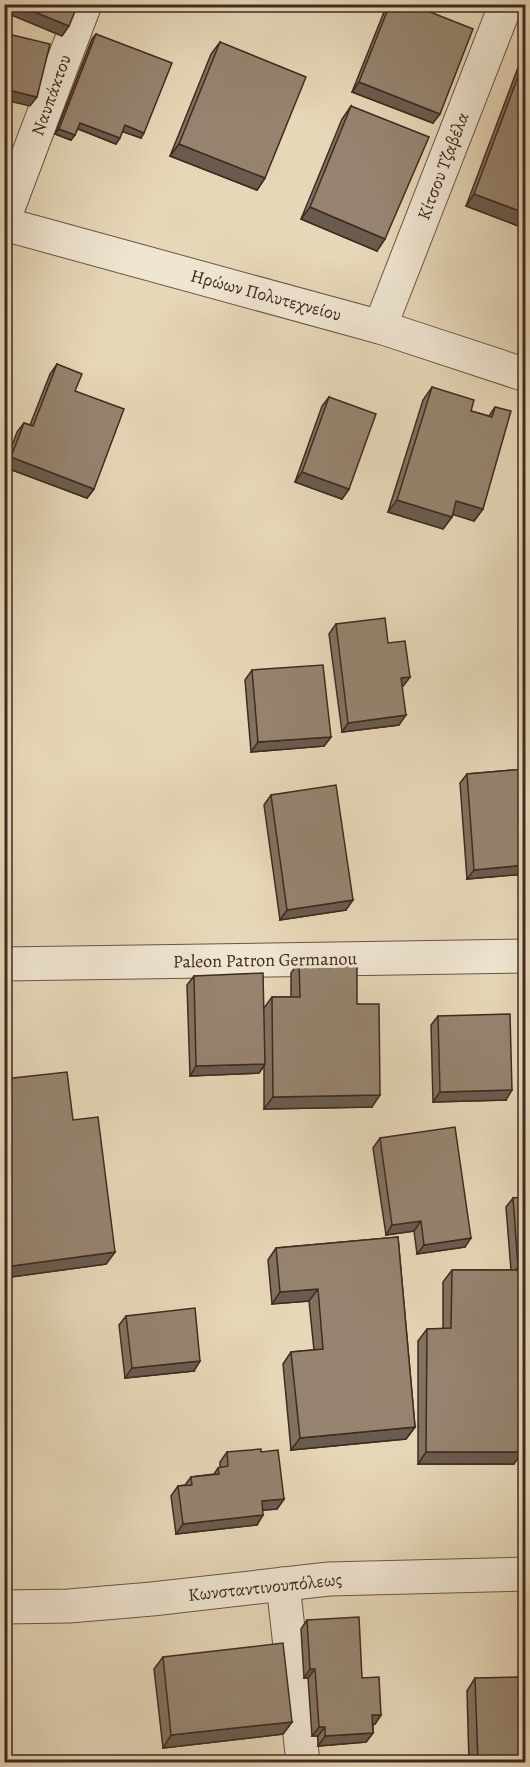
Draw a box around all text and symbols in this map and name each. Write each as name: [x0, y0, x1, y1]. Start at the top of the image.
street label: Ναυπάκτου: [25, 51, 77, 139]
street label: Κίτσου Τζαβέλα: [411, 108, 475, 223]
street label: Ηρώων Πολυτεχνείου: [188, 263, 344, 327]
street label: Paleon Patron Germanou: [173, 946, 358, 974]
street label: Κωνσταντινουπόλεως: [187, 1567, 343, 1607]

